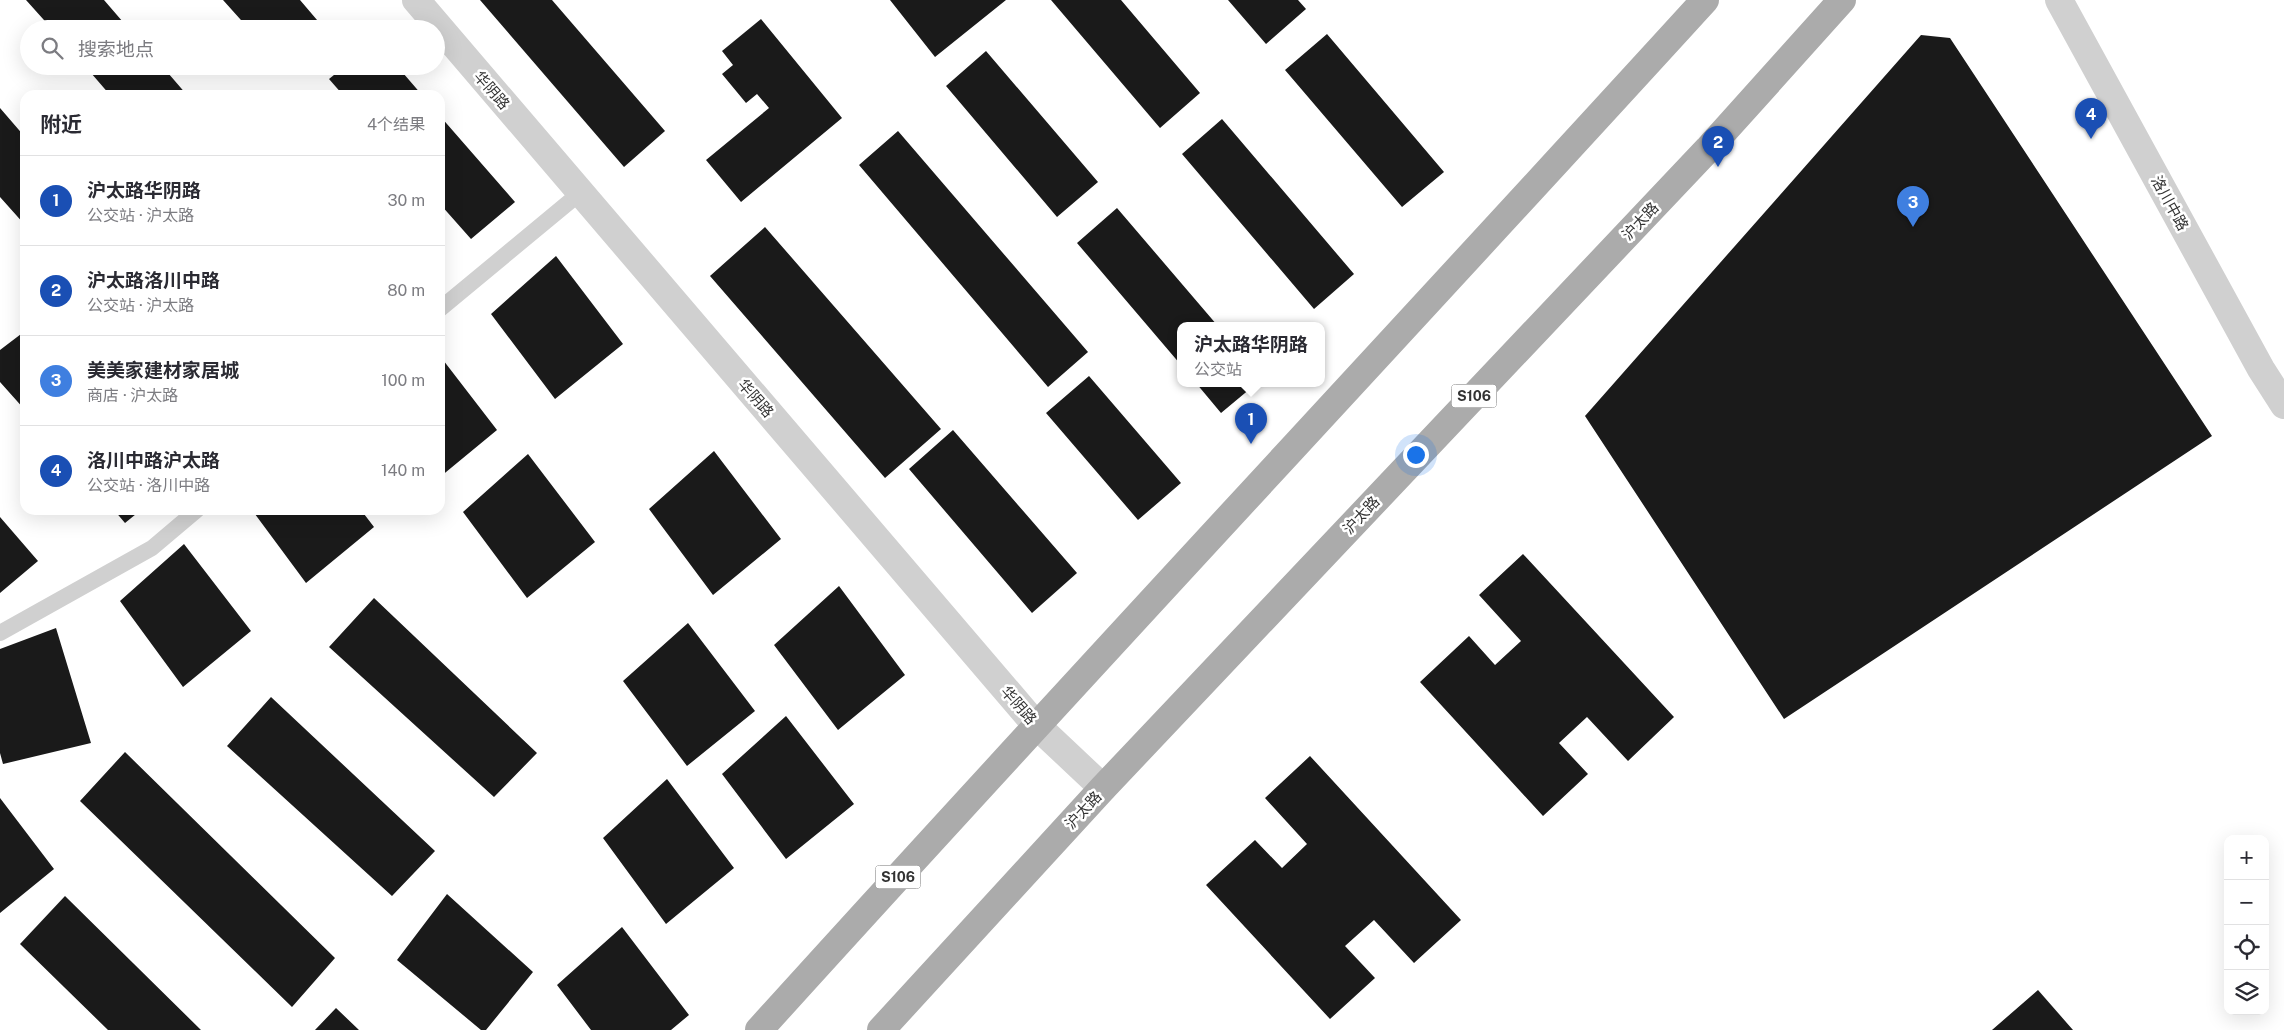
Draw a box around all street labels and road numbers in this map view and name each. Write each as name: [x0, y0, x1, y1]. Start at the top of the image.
street label: 华阴路: [471, 67, 513, 113]
street label: 洛川中路: [2148, 173, 2192, 233]
street label: 沪太路: [1618, 199, 1662, 243]
street label: 华阴路: [735, 375, 777, 421]
road number: S106: [1452, 384, 1496, 408]
street label: 沪太路: [1339, 493, 1383, 537]
street label: 华阴路: [998, 682, 1040, 728]
street label: 沪太路: [1061, 788, 1105, 832]
road number: S106: [876, 866, 920, 889]

